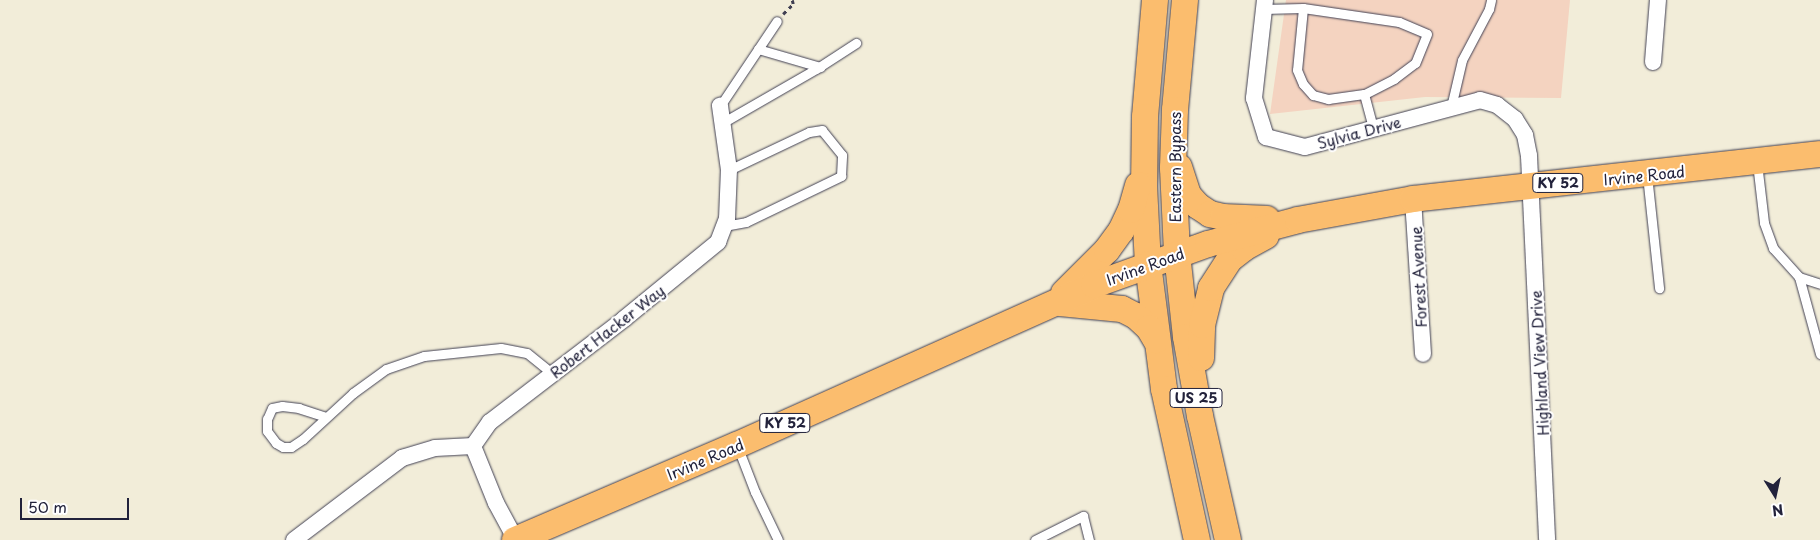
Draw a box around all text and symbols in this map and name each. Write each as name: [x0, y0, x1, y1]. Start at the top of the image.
street label: Eastern Bypass: [1166, 111, 1184, 223]
street label: Sylvia Drive: [1315, 112, 1403, 152]
street label: Irvine Road: [1603, 162, 1685, 188]
road number: KY 52: [1532, 172, 1584, 194]
street label: Forest Avenue: [1406, 226, 1430, 328]
street label: Irvine Road: [1104, 244, 1186, 288]
street label: Robert Hacker Way: [546, 280, 668, 382]
street label: Highland View Drive: [1526, 289, 1552, 437]
road number: US 25: [1170, 386, 1222, 409]
road number: KY 52: [759, 412, 811, 434]
street label: Irvine Road: [664, 435, 746, 483]
north arrow: [1750, 470, 1800, 520]
scale bar: [22, 488, 131, 520]
text: 50 m: [28, 495, 67, 518]
text: N: [1770, 499, 1785, 522]

